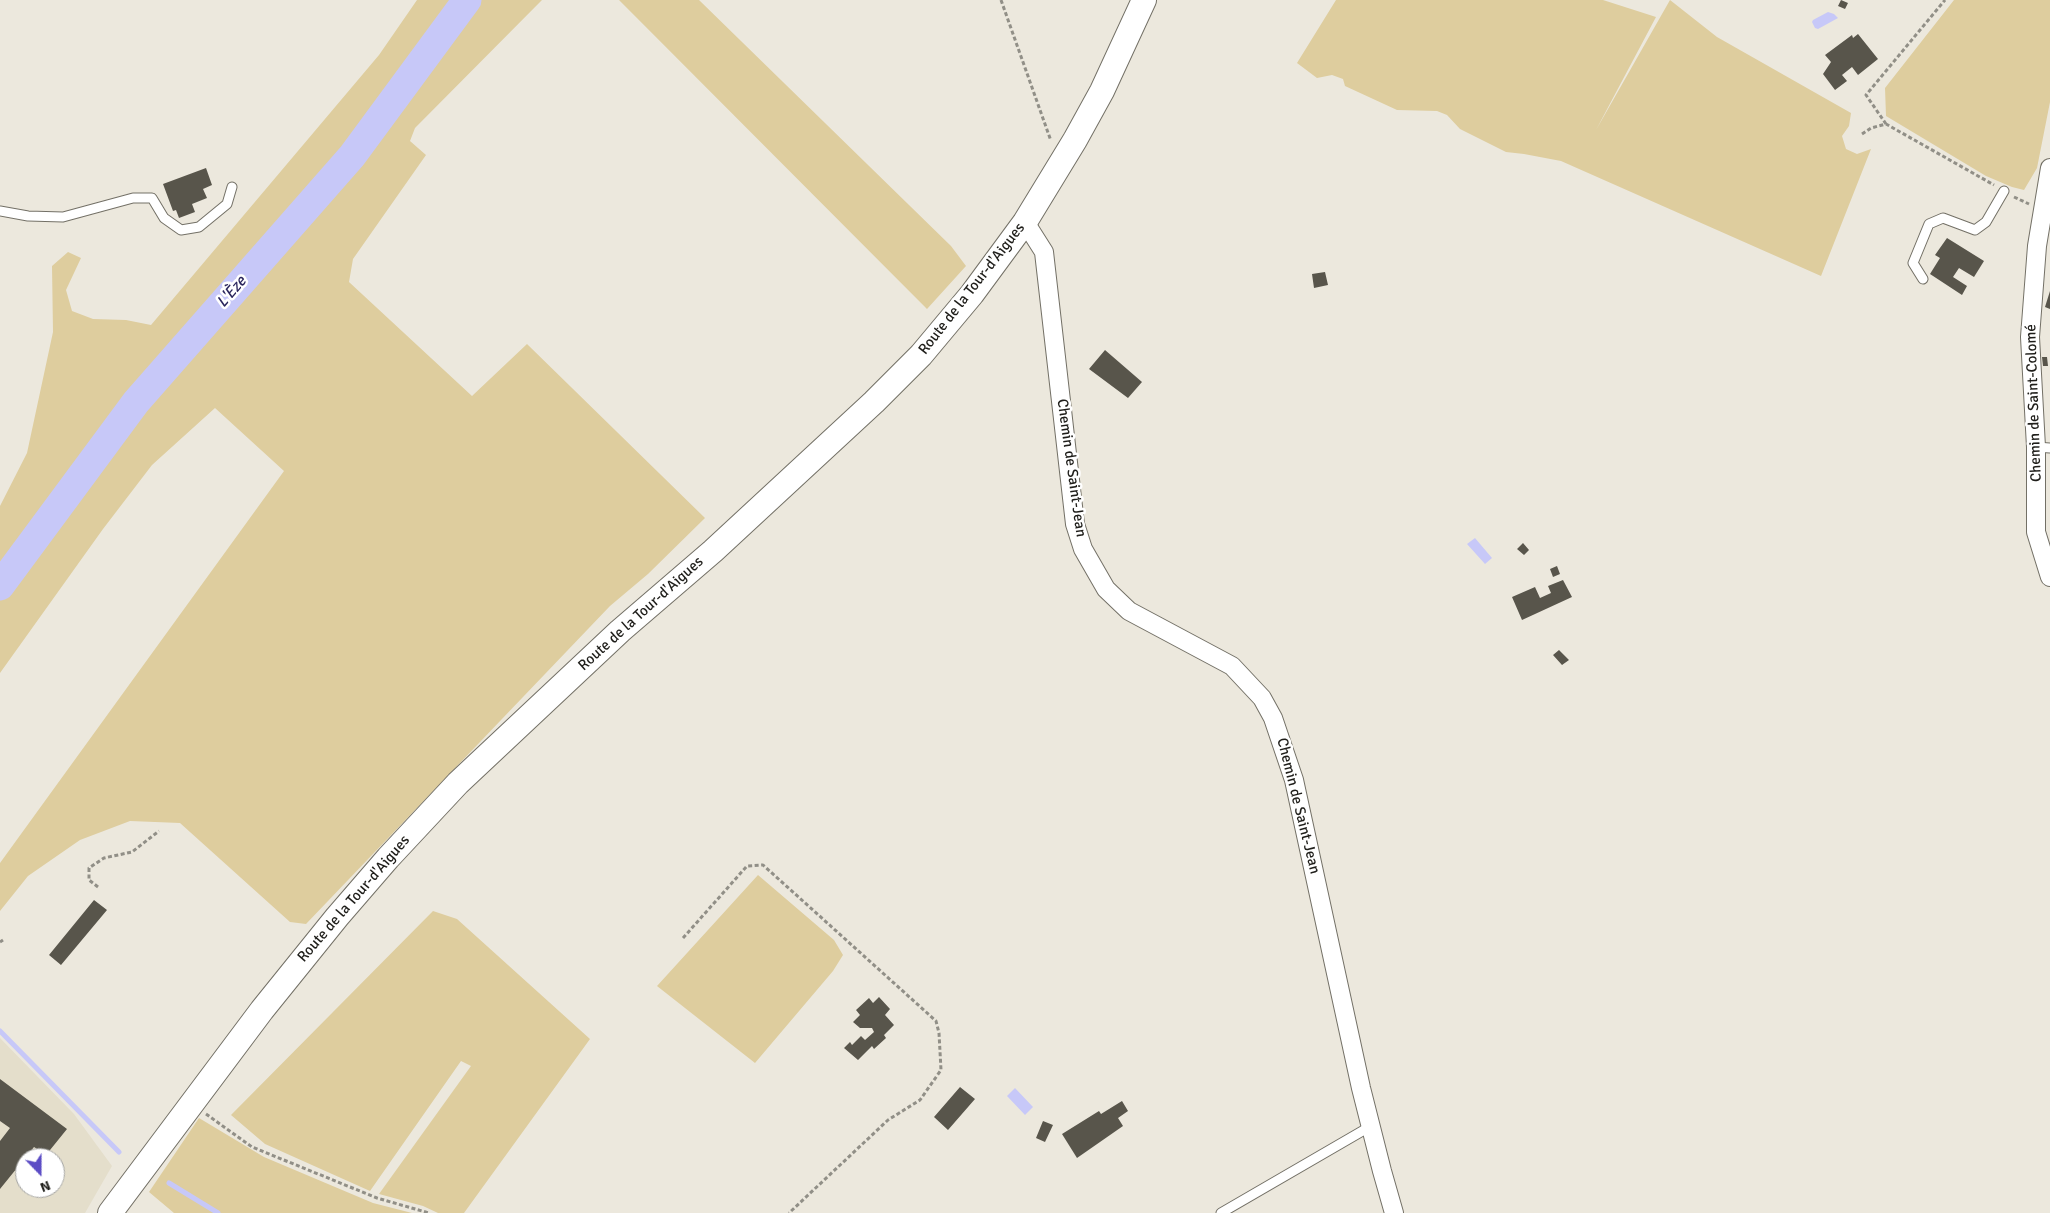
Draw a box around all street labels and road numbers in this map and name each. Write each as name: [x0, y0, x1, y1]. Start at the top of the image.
street label: Route de la Tour-d'Aigues: [915, 220, 1029, 358]
street label: Chemin de Saint-Colomé: [2022, 324, 2046, 482]
street label: Chemin de Saint-Jean: [1052, 398, 1090, 538]
street label: Route de la Tour-d'Aigues: [575, 553, 707, 675]
street label: Chemin de Saint-Jean: [1272, 736, 1324, 876]
street label: Route de la Tour-d'Aigues: [294, 832, 414, 966]

